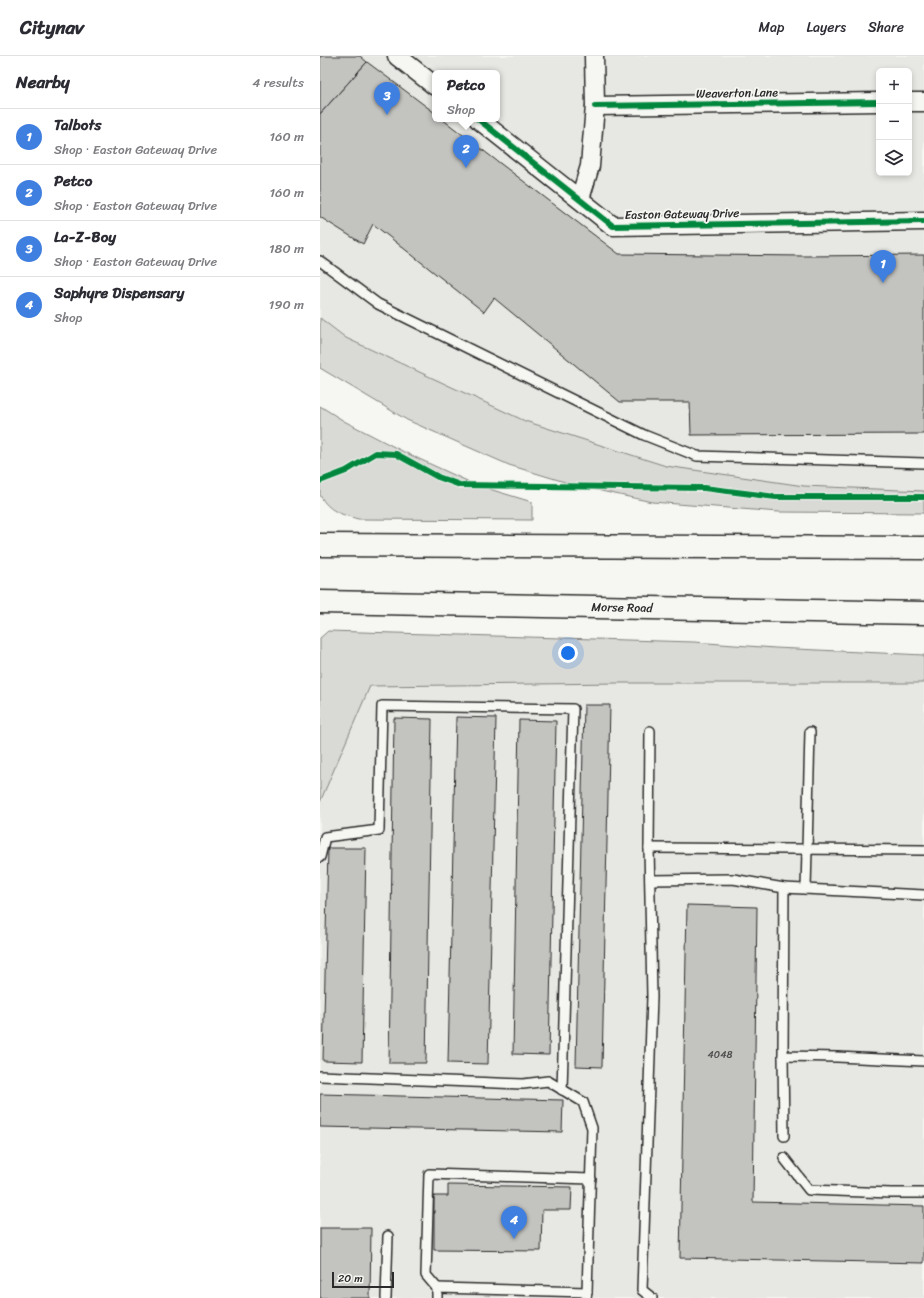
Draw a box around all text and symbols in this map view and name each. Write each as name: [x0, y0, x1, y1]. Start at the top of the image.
text: Citynav: [20, 11, 84, 44]
text: Map: [759, 15, 784, 40]
text: Layers: [806, 15, 846, 40]
text: Share: [868, 15, 904, 40]
text: Nearby: [16, 67, 70, 97]
map controls: [876, 68, 912, 176]
button: +: [876, 68, 912, 104]
popup: [432, 70, 500, 122]
text: 4 results: [252, 71, 304, 94]
text: Petco: [447, 72, 485, 98]
street label: Weaverton Lane: [696, 81, 778, 105]
pin: 3: [374, 82, 400, 115]
text: Shop: [447, 98, 475, 121]
button: −: [876, 104, 912, 140]
text: Talbots: [54, 112, 101, 138]
text: 1: [26, 125, 32, 148]
text: 160 m: [269, 125, 304, 148]
pin: 2: [453, 135, 479, 168]
text: Shop · Easton Gateway Drive: [54, 138, 217, 161]
button: layers: [876, 140, 912, 176]
text: Petco: [54, 168, 92, 194]
text: 2: [25, 181, 33, 204]
text: 160 m: [269, 181, 304, 204]
text: Shop · Easton Gateway Drive: [54, 194, 217, 217]
street label: Easton Gateway Drive: [624, 202, 740, 226]
text: La-Z-Boy: [54, 224, 116, 250]
text: 3: [25, 237, 33, 260]
text: 180 m: [269, 237, 304, 260]
text: Shop · Easton Gateway Drive: [54, 250, 217, 273]
pin: 1: [870, 250, 896, 283]
text: Saphyre Dispensary: [54, 280, 184, 306]
text: 4: [25, 293, 33, 316]
text: 190 m: [269, 293, 304, 316]
text: Shop: [54, 306, 82, 329]
street label: Morse Road: [591, 596, 653, 619]
your location: [558, 643, 578, 663]
house number: 4048: [708, 1046, 732, 1064]
pin: 4: [501, 1206, 527, 1239]
text: 20 m: [338, 1269, 363, 1288]
scale bar: [332, 1270, 394, 1289]

